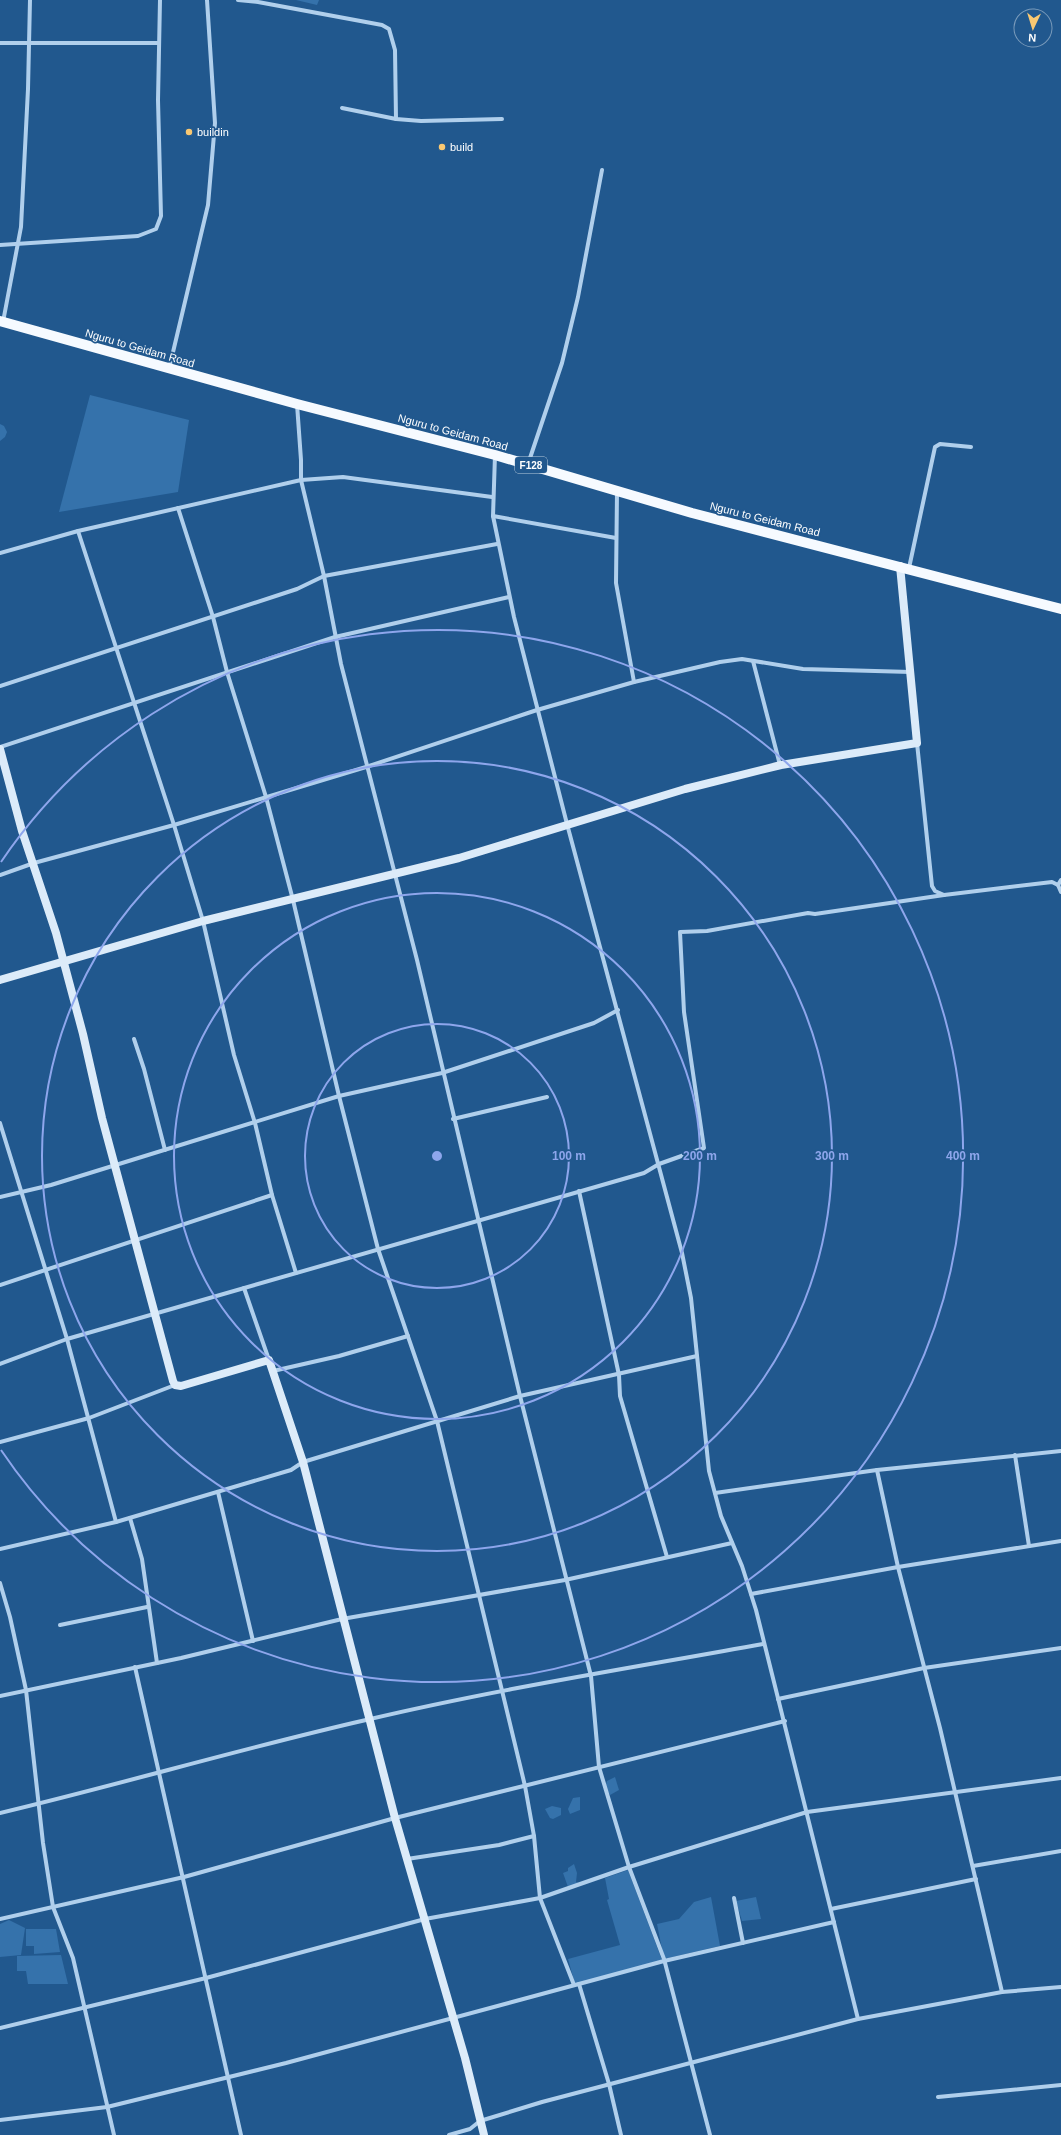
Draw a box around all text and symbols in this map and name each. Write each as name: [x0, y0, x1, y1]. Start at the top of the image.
north arrow: [1013, 8, 1053, 48]
text: N: [1028, 32, 1037, 44]
place label: buildin: [197, 126, 229, 138]
marker: buildin: [184, 127, 194, 137]
place label: build: [450, 141, 473, 153]
marker: build: [437, 142, 447, 152]
street label: Nguru to Geidam Road: [84, 327, 196, 369]
street label: Nguru to Geidam Road: [397, 412, 509, 452]
road number: F128: [515, 457, 547, 473]
street label: Nguru to Geidam Road: [709, 499, 821, 539]
centre of rings: [430, 1149, 444, 1163]
text: 100 m: [552, 1149, 586, 1163]
text: 200 m: [683, 1149, 717, 1163]
text: 300 m: [815, 1149, 849, 1163]
text: 400 m: [946, 1149, 980, 1163]

